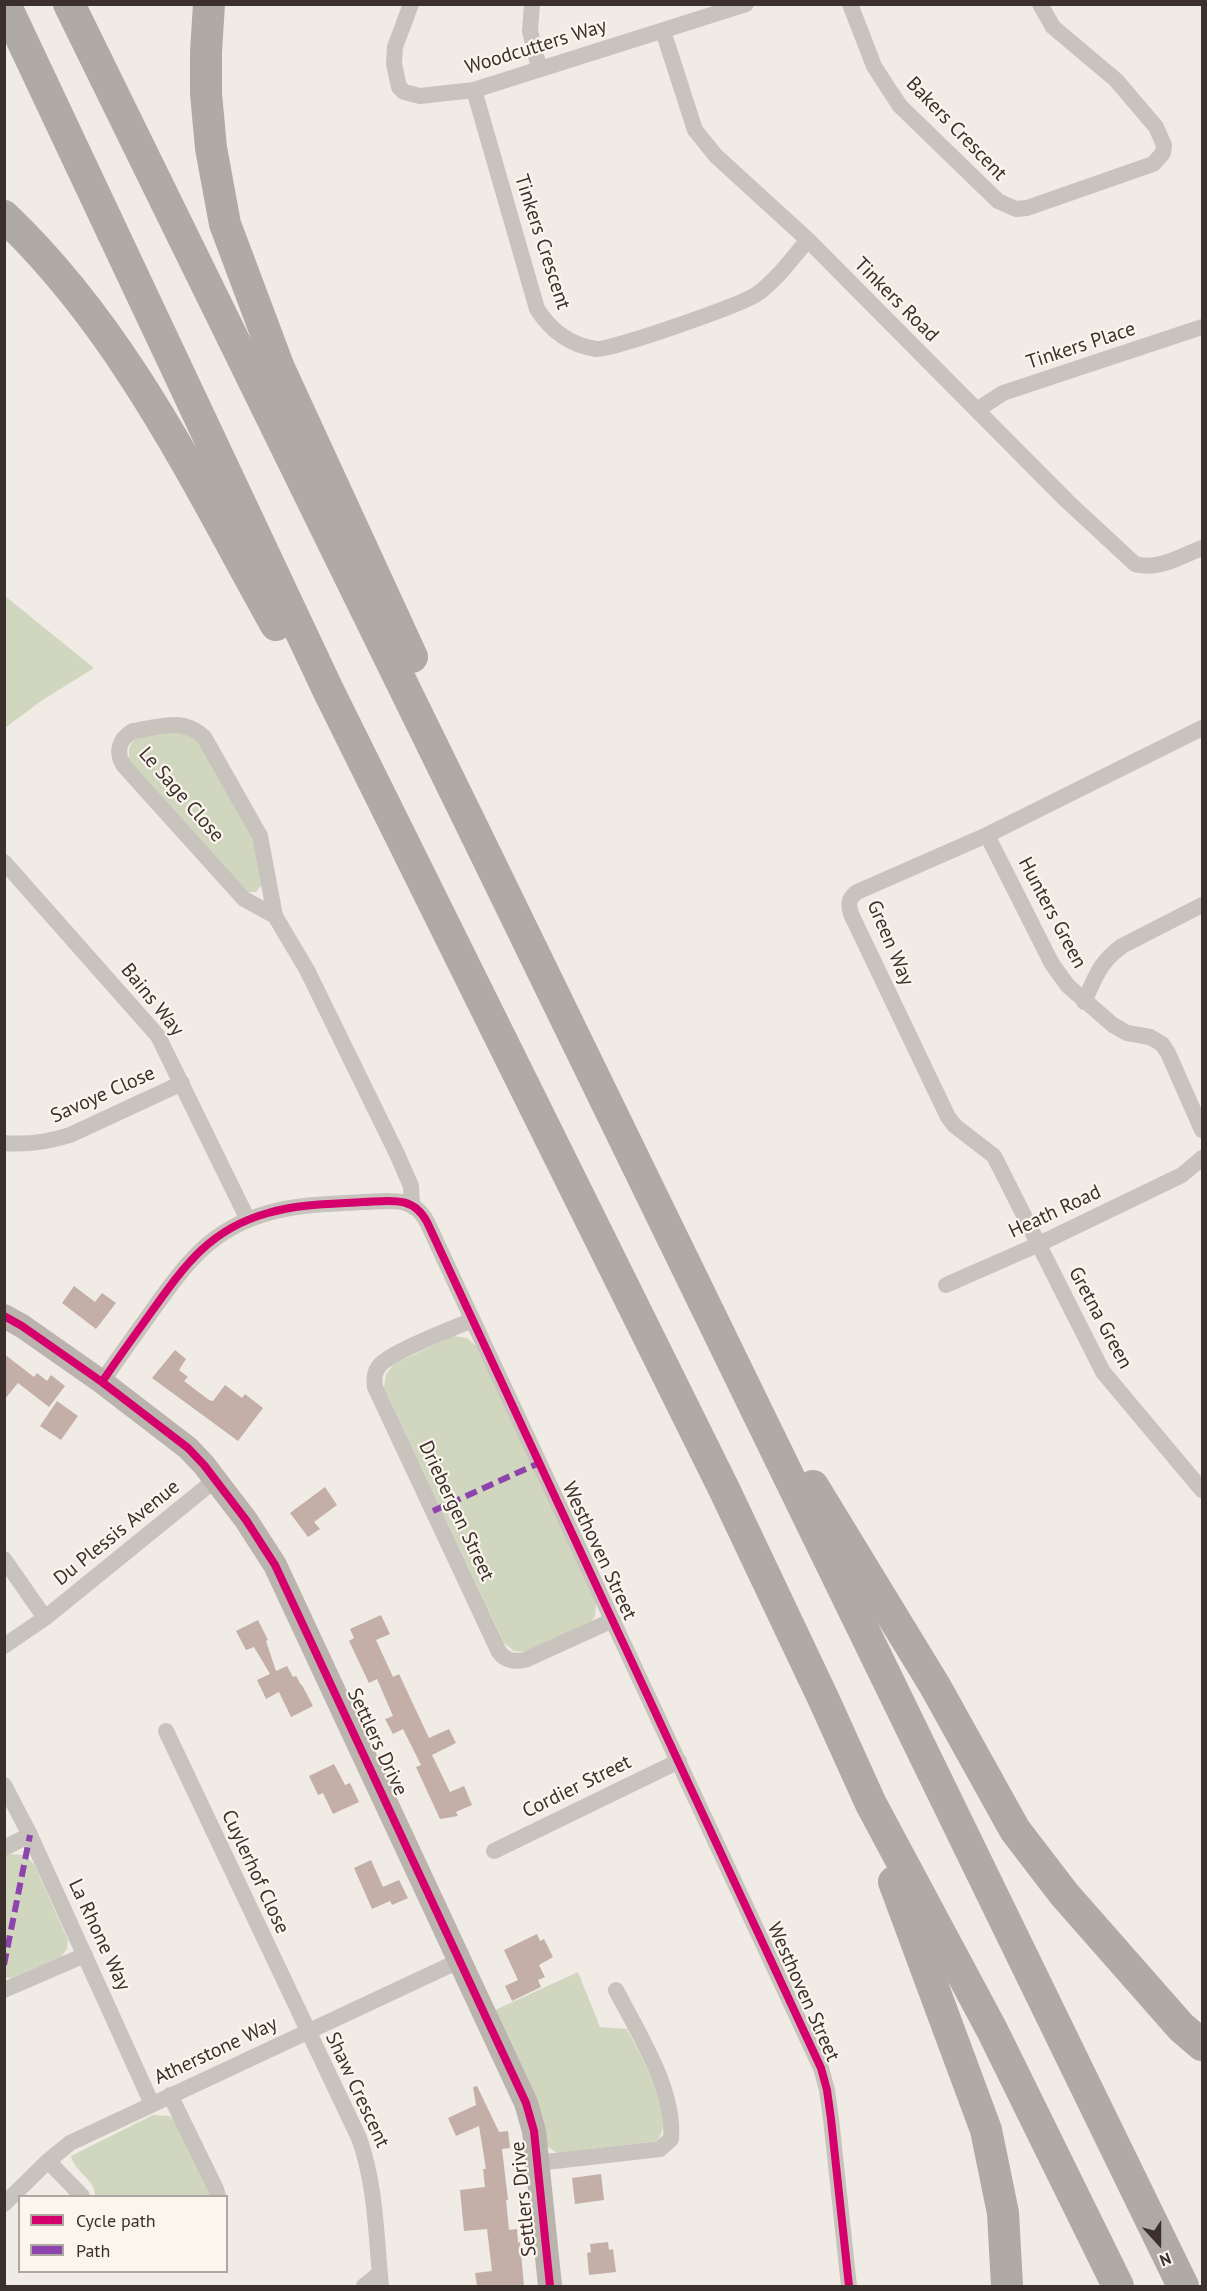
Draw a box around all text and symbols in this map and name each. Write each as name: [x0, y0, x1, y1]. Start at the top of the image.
street label: Woodcutters Way: [462, 14, 610, 80]
street label: Bakers Crescent: [901, 72, 1011, 186]
street label: Tinkers Crescent: [509, 172, 575, 312]
street label: Tinkers Road: [849, 253, 943, 347]
street label: Tinkers Place: [1024, 317, 1138, 375]
street label: Le Sage Close: [133, 743, 229, 847]
street label: Hunters Green: [1013, 853, 1091, 973]
street label: Green Way: [861, 897, 919, 989]
street label: Bains Way: [115, 959, 189, 1041]
street label: Savoye Close: [47, 1061, 159, 1129]
street label: Heath Road: [1005, 1180, 1105, 1244]
street label: Gretna Green: [1063, 1263, 1137, 1373]
street label: Driebergen Street: [413, 1437, 499, 1585]
street label: Du Plessis Avenue: [49, 1475, 185, 1591]
street label: Westhoven Street: [557, 1478, 641, 1624]
street label: Settlers Drive: [342, 1684, 412, 1800]
street label: Cordier Street: [519, 1750, 635, 1824]
street label: Cuylerhof Close: [216, 1806, 294, 1938]
street label: La Rhone Way: [63, 1875, 135, 1995]
street label: Westhoven Street: [762, 1919, 844, 2065]
street label: Atherstone Way: [151, 2012, 281, 2090]
street label: Shaw Crescent: [320, 2029, 394, 2151]
street label: Settlers Drive: [506, 2140, 542, 2258]
legend: [18, 2195, 228, 2273]
text: Cycle path: [76, 2209, 156, 2232]
north arrow: [1129, 2213, 1189, 2273]
text: Path: [76, 2239, 110, 2262]
text: N: [1157, 2249, 1174, 2271]

